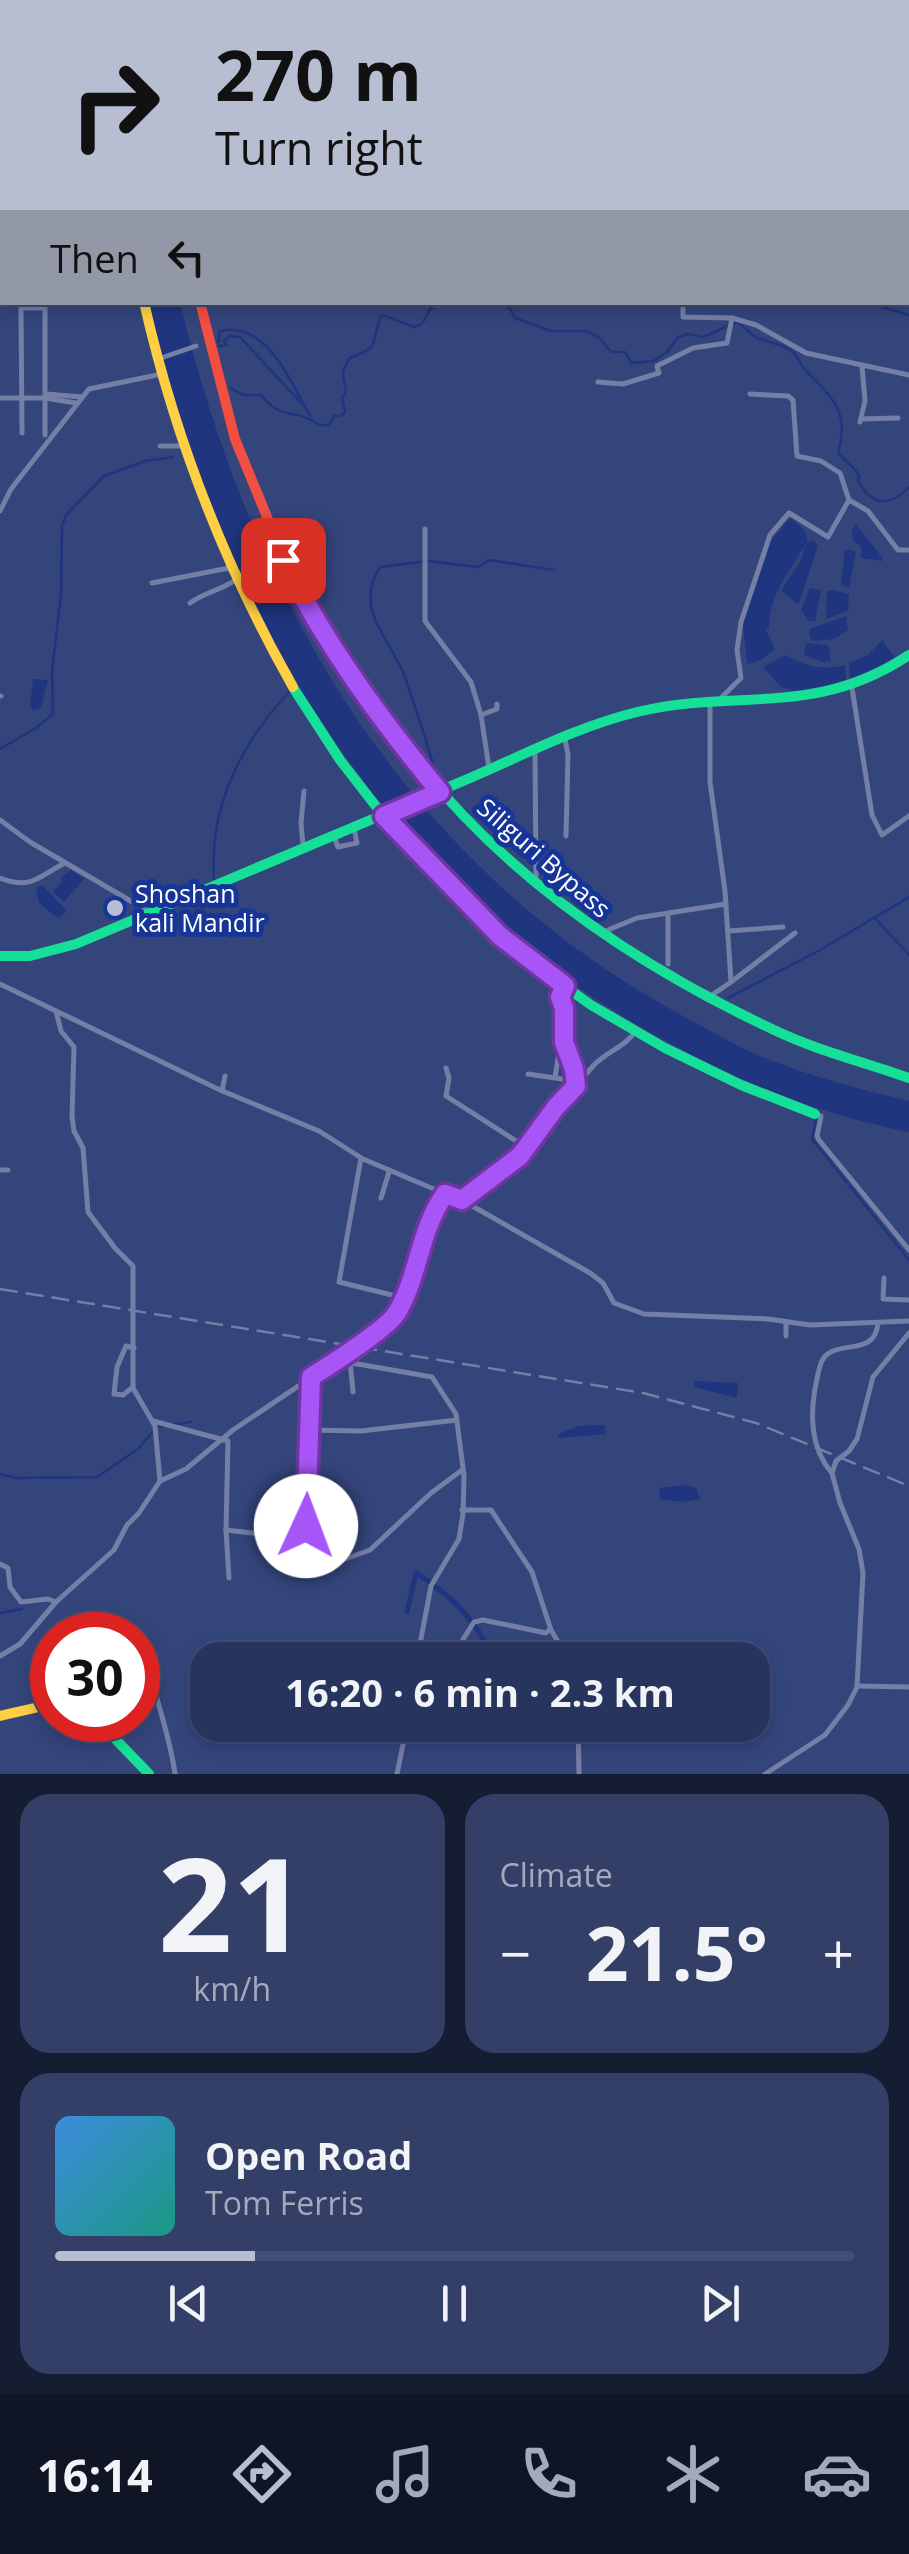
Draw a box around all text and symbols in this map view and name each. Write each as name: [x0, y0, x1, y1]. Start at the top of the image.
text: 270 m: [215, 26, 422, 122]
icon: right: [50, 40, 180, 170]
text: Turn right: [215, 117, 423, 178]
icon: left: [159, 230, 214, 285]
text: Then: [50, 232, 139, 284]
pin: [241, 518, 326, 603]
icon: arrive: [256, 533, 311, 588]
street label: Siliguri Bypass: [471, 790, 619, 925]
place label: Shoshan kali Mandir: [135, 876, 265, 939]
marker: Shoshan kali Mandir: [104, 897, 126, 919]
position arrow: [254, 1474, 358, 1578]
speed limit sign: 30: [30, 1612, 160, 1742]
text: 16:20 · 6 min · 2.3 km: [285, 1666, 675, 1718]
text: 21: [158, 1813, 307, 1990]
text: Climate: [500, 1853, 613, 1896]
text: 21.5°: [586, 1901, 768, 2003]
text: −: [500, 1915, 531, 1990]
text: +: [823, 1915, 854, 1990]
text: km/h: [193, 1967, 271, 2010]
text: Open Road: [205, 2129, 412, 2181]
text: Tom Ferris: [205, 2181, 364, 2224]
icon: previous: [161, 2276, 216, 2331]
icon: pause: [427, 2276, 482, 2331]
icon: next: [693, 2276, 748, 2331]
icon: directions: [227, 2439, 297, 2509]
icon: music: [370, 2439, 440, 2509]
icon: phone: [514, 2439, 584, 2509]
icon: climate: [658, 2439, 728, 2509]
icon: car: [802, 2439, 872, 2509]
text: 16:14: [37, 2444, 153, 2505]

